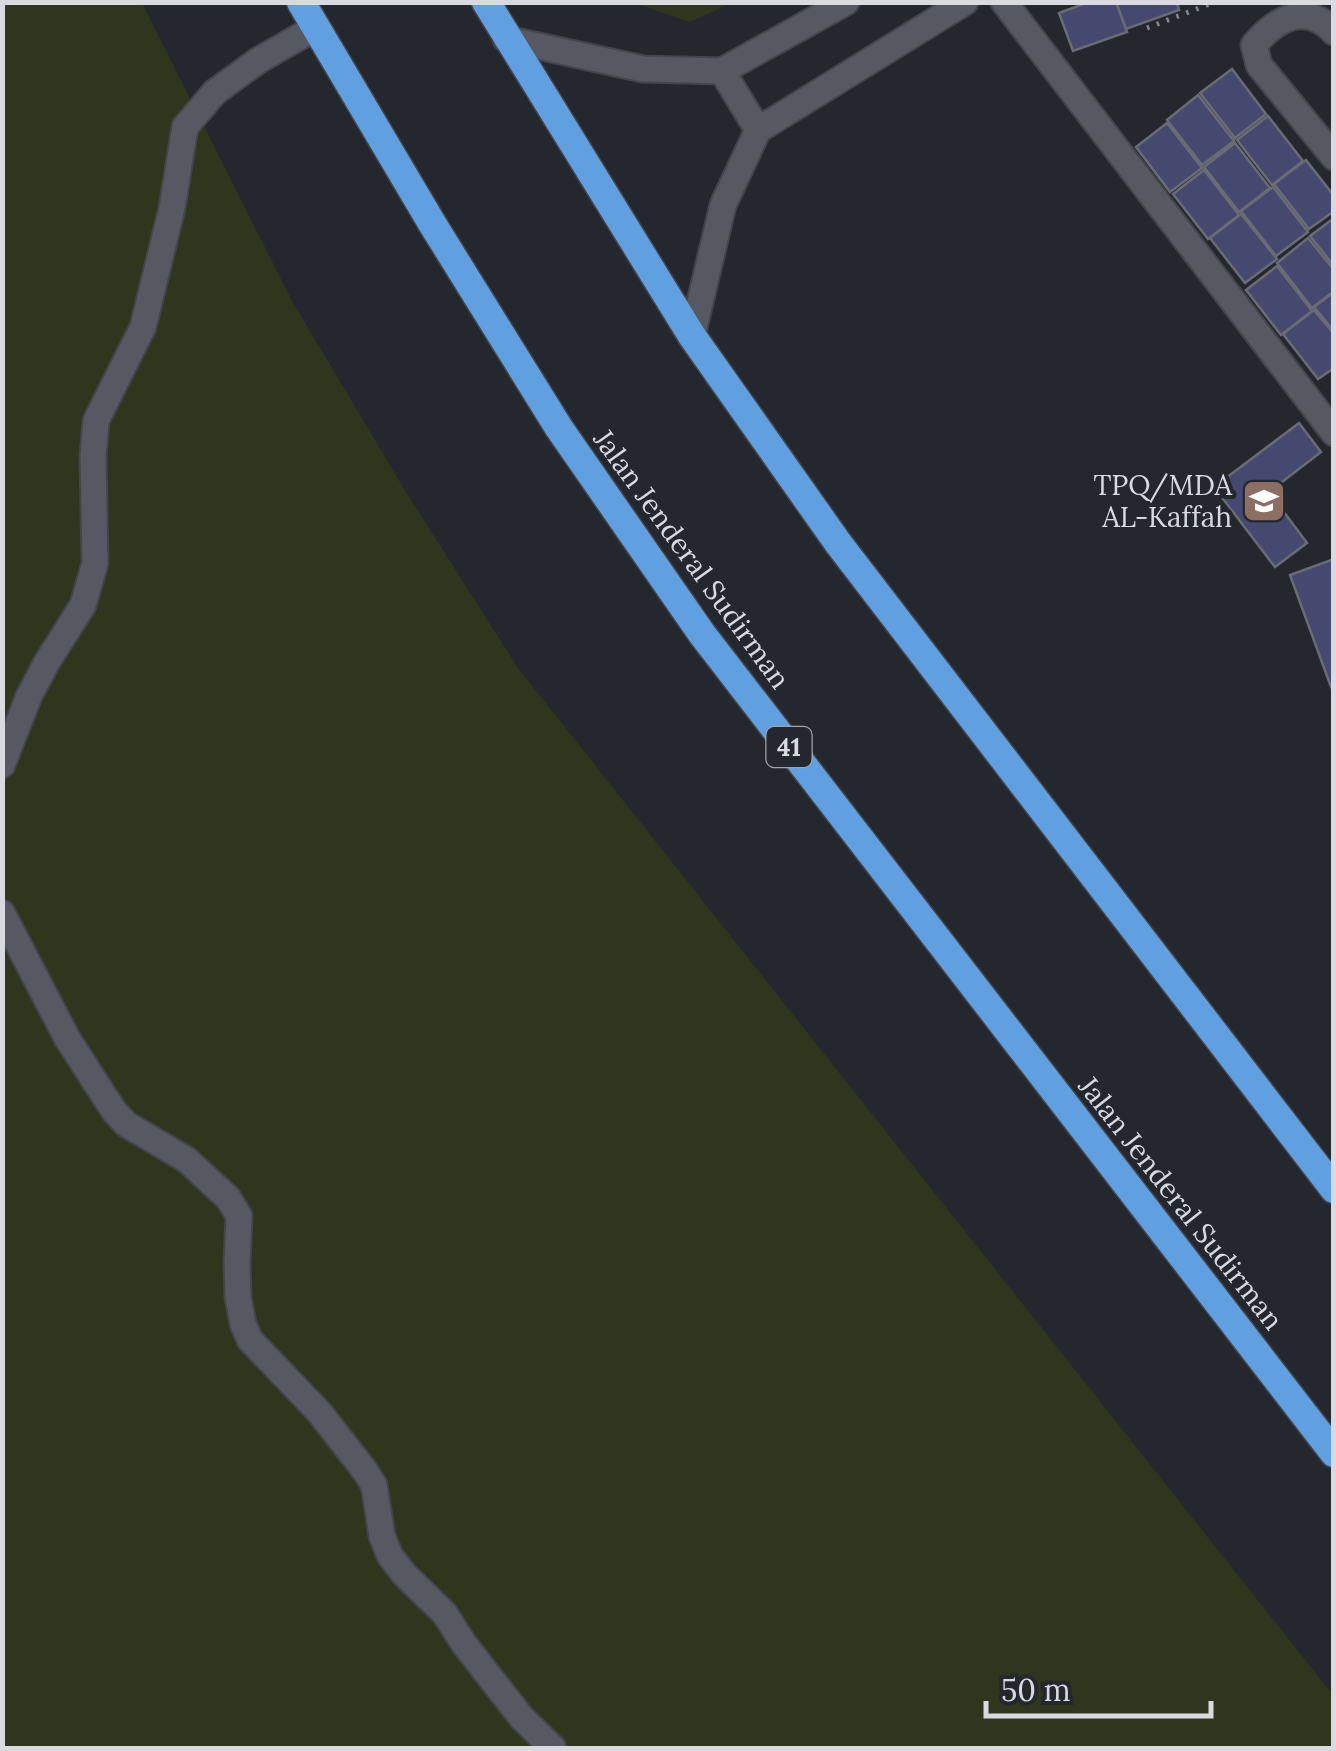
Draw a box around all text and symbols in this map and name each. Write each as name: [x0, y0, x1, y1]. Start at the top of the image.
street label: Jalan Jenderal Sudirman: [585, 421, 798, 696]
place label: TPQ/MDA AL-Kaffah: [1093, 467, 1232, 535]
school or university icon: TPQ/MDA AL-Kaffah: [1241, 478, 1287, 524]
road number: 41: [766, 727, 812, 767]
street label: Jalan Jenderal Sudirman: [1070, 1068, 1291, 1337]
scale bar: [986, 1656, 1211, 1718]
text: 50 m: [1001, 1671, 1071, 1709]

